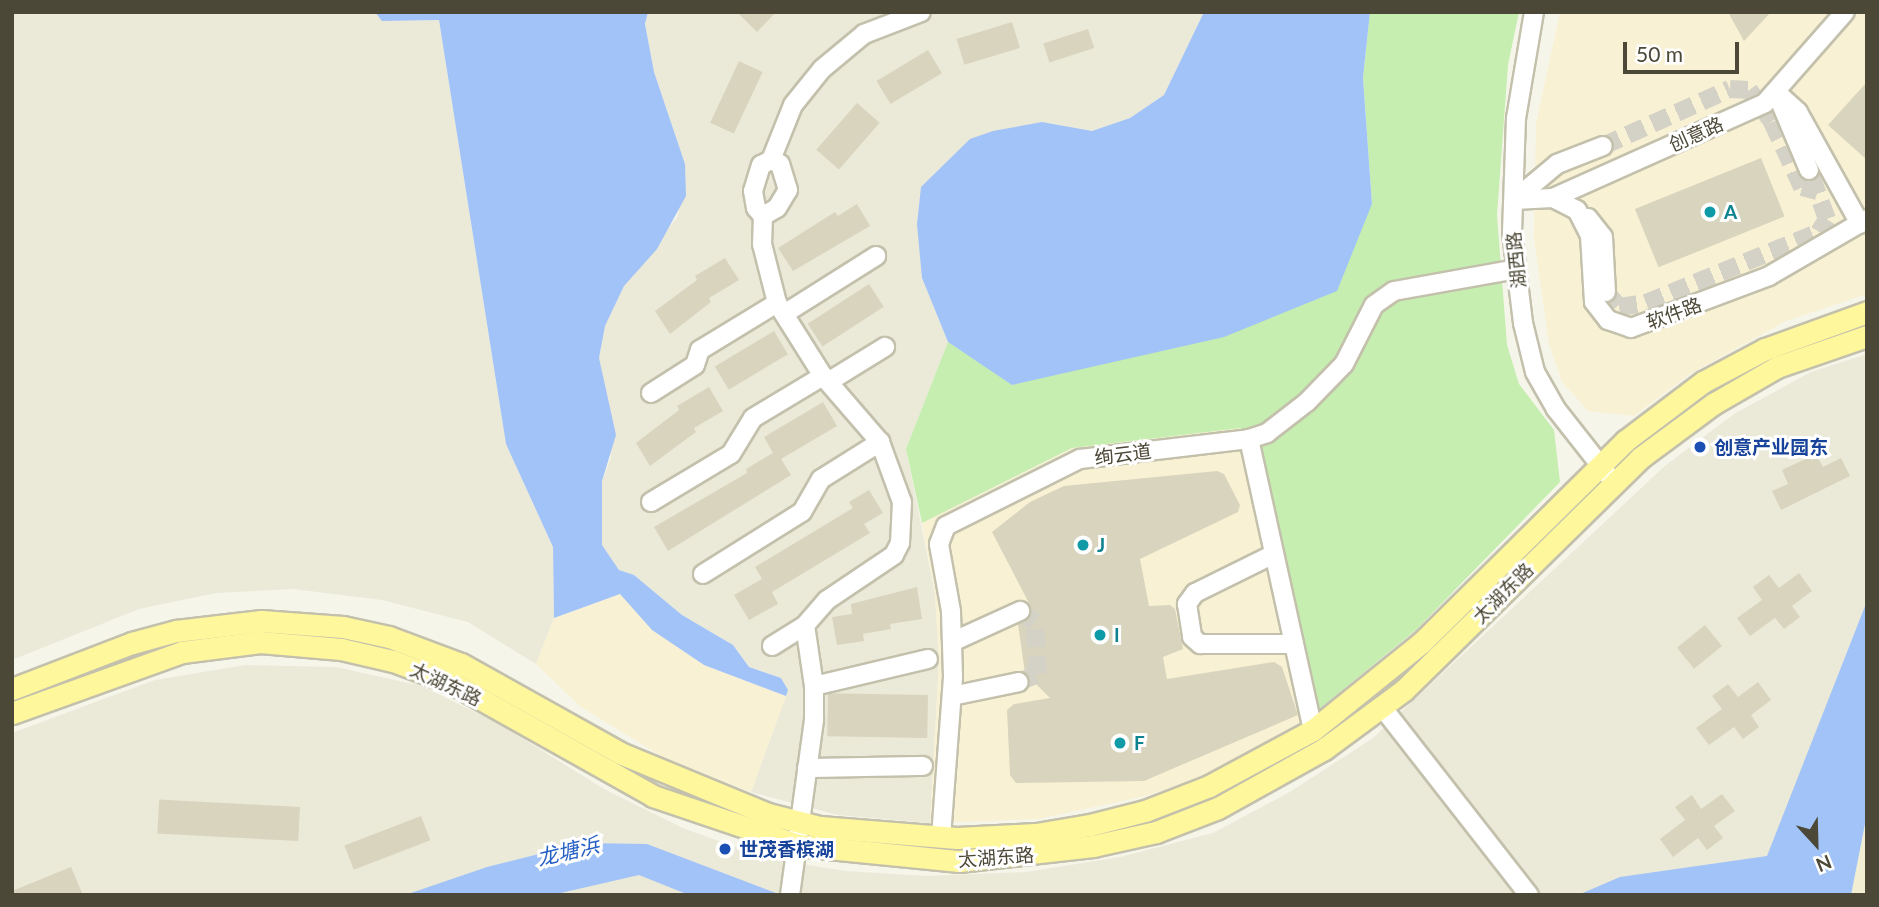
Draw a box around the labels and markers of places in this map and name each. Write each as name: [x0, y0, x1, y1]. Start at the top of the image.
place label: A: [1724, 201, 1737, 223]
marker: A: [1702, 204, 1718, 220]
place label: 创意产业园东: [1714, 436, 1828, 458]
marker: 创意产业园东: [1692, 439, 1708, 455]
place label: J: [1097, 534, 1105, 556]
marker: J: [1075, 537, 1091, 553]
place label: I: [1114, 624, 1120, 646]
marker: I: [1092, 627, 1108, 643]
place label: F: [1134, 732, 1145, 754]
marker: F: [1112, 735, 1128, 751]
place label: 世茂香槟湖: [739, 838, 834, 860]
marker: 世茂香槟湖: [717, 841, 733, 857]

